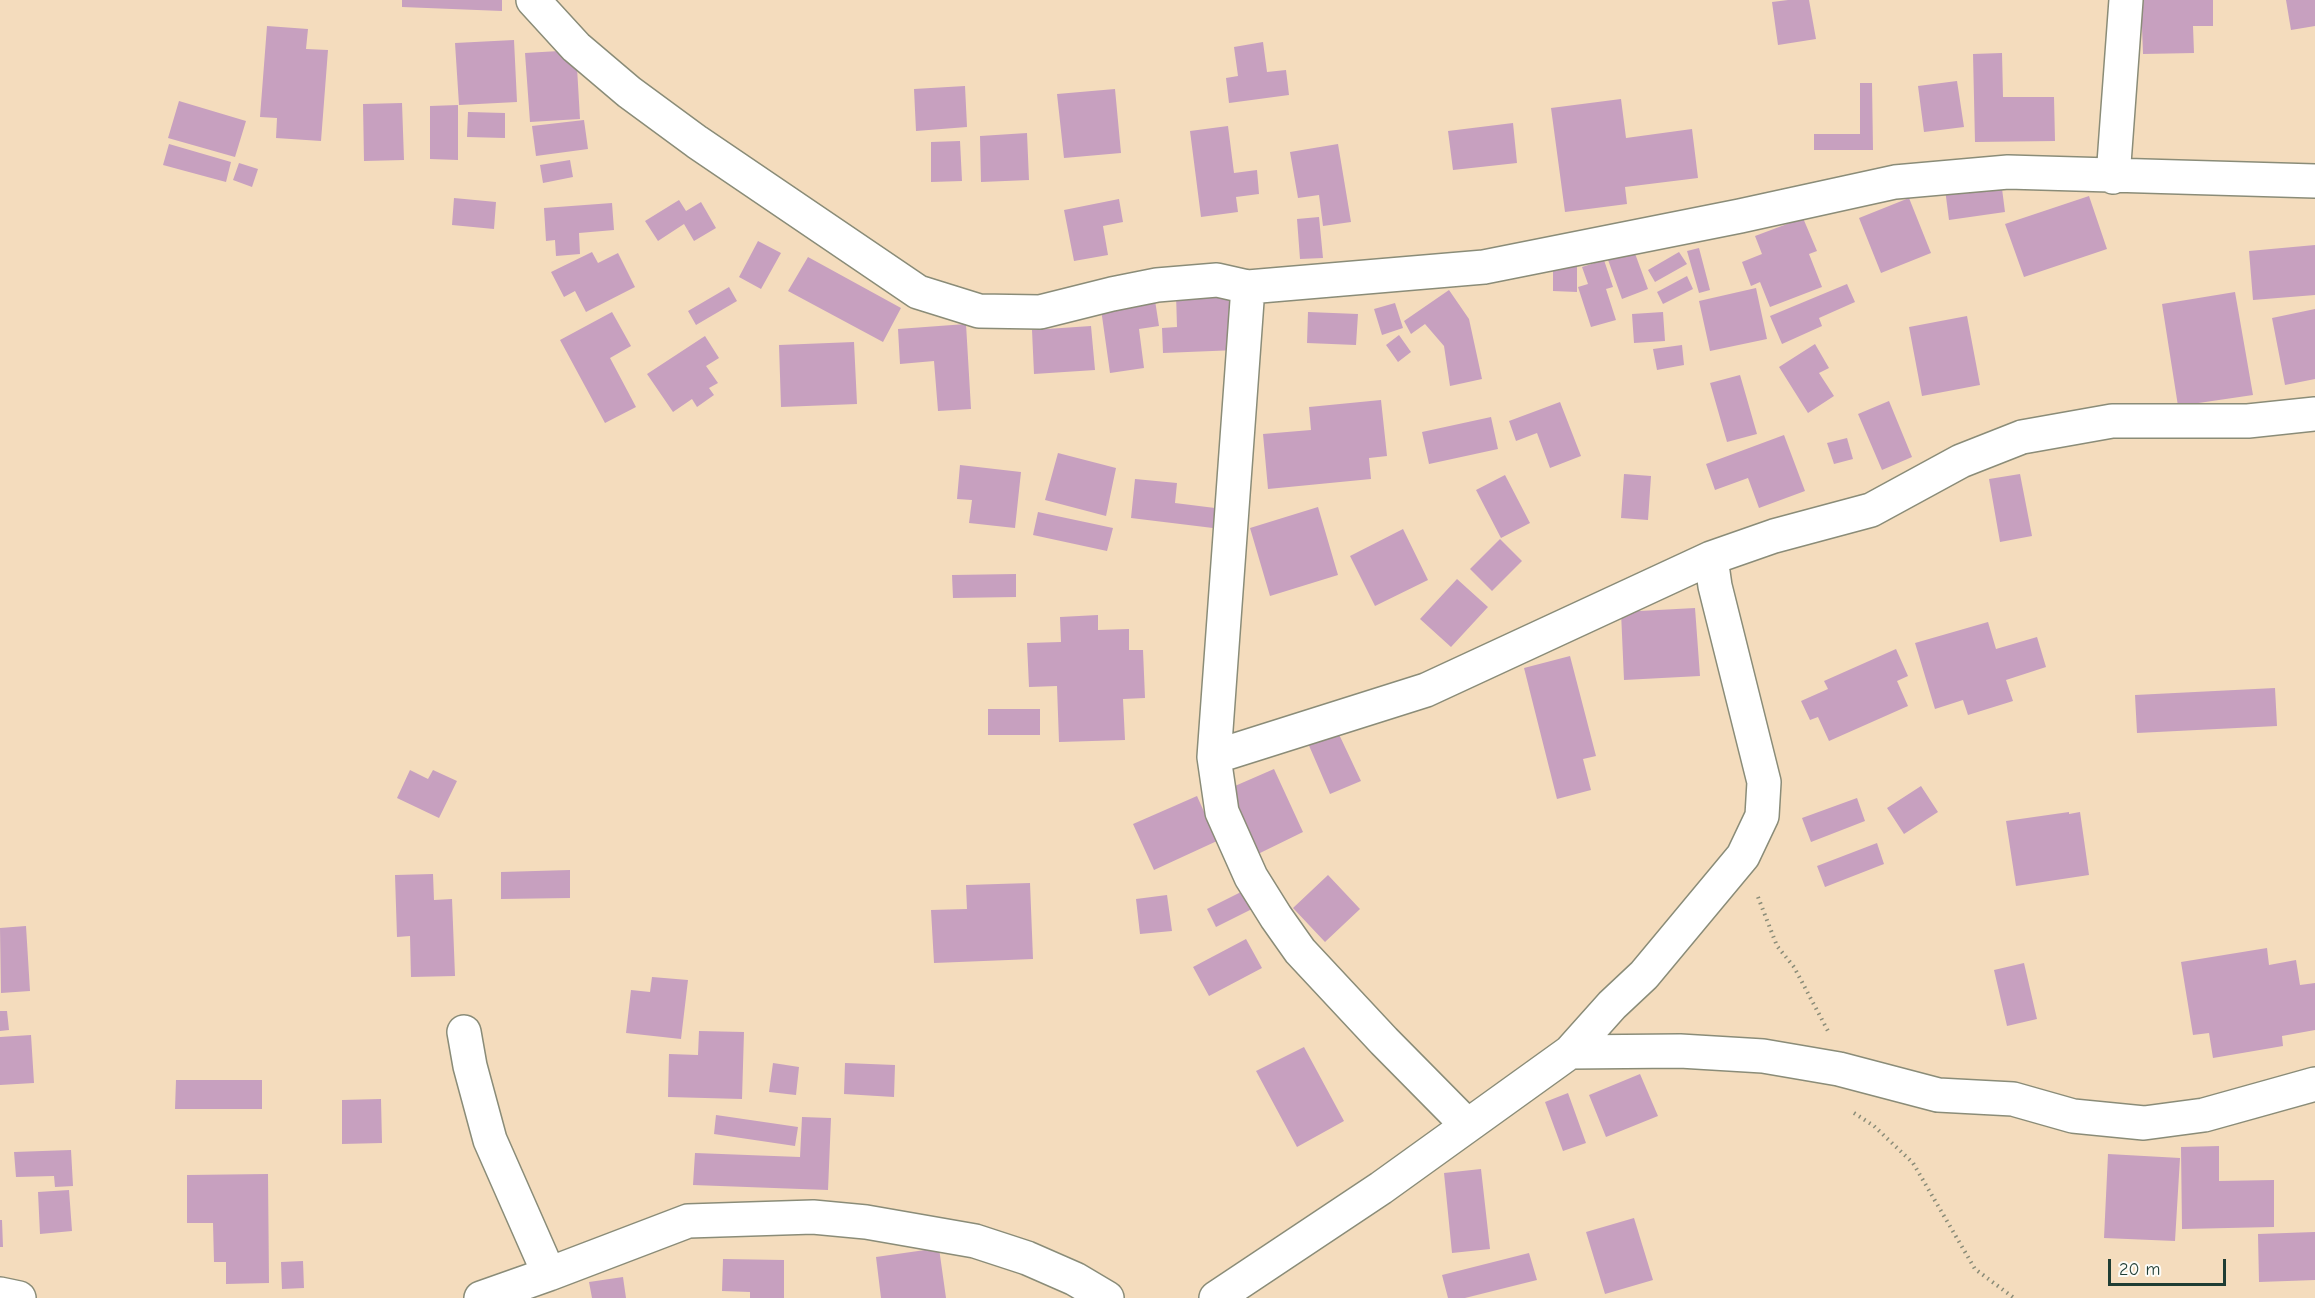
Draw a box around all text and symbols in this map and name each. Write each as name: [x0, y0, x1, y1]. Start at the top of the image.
scale bar: [2111, 1247, 2230, 1285]
text: 20 m: [2119, 1259, 2160, 1280]

